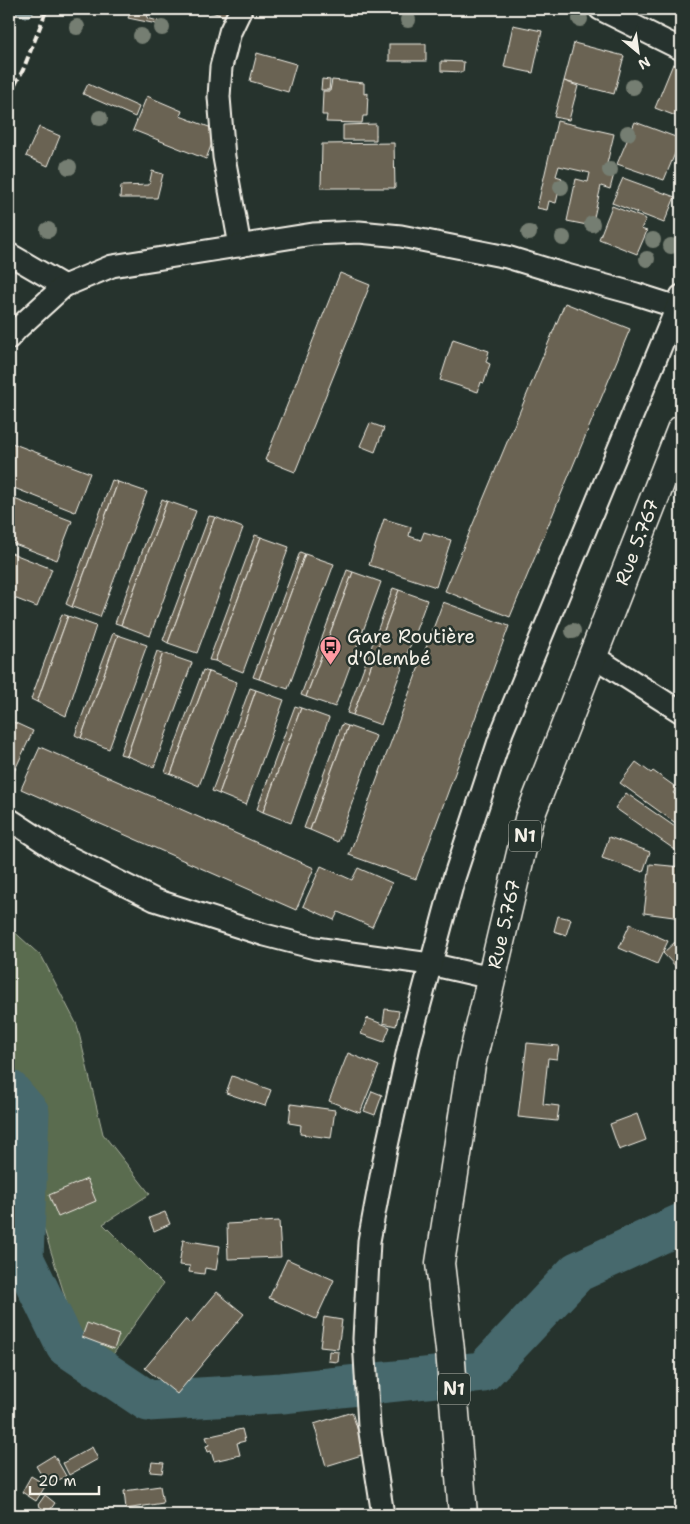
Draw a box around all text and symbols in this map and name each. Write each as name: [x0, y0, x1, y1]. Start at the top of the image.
north arrow: [612, 28, 662, 78]
text: N: [635, 53, 654, 74]
street label: Rue 5.767: [609, 495, 665, 589]
place label: Gare Routière d'Olembé: [347, 624, 475, 671]
bus stop icon: Gare Routière d'Olembé: [319, 635, 343, 666]
road number: N1: [509, 820, 541, 851]
street label: Rue 5.767: [482, 877, 526, 971]
road number: N1: [438, 1374, 470, 1405]
scale bar: [30, 1464, 99, 1496]
text: 20 m: [38, 1471, 77, 1491]

